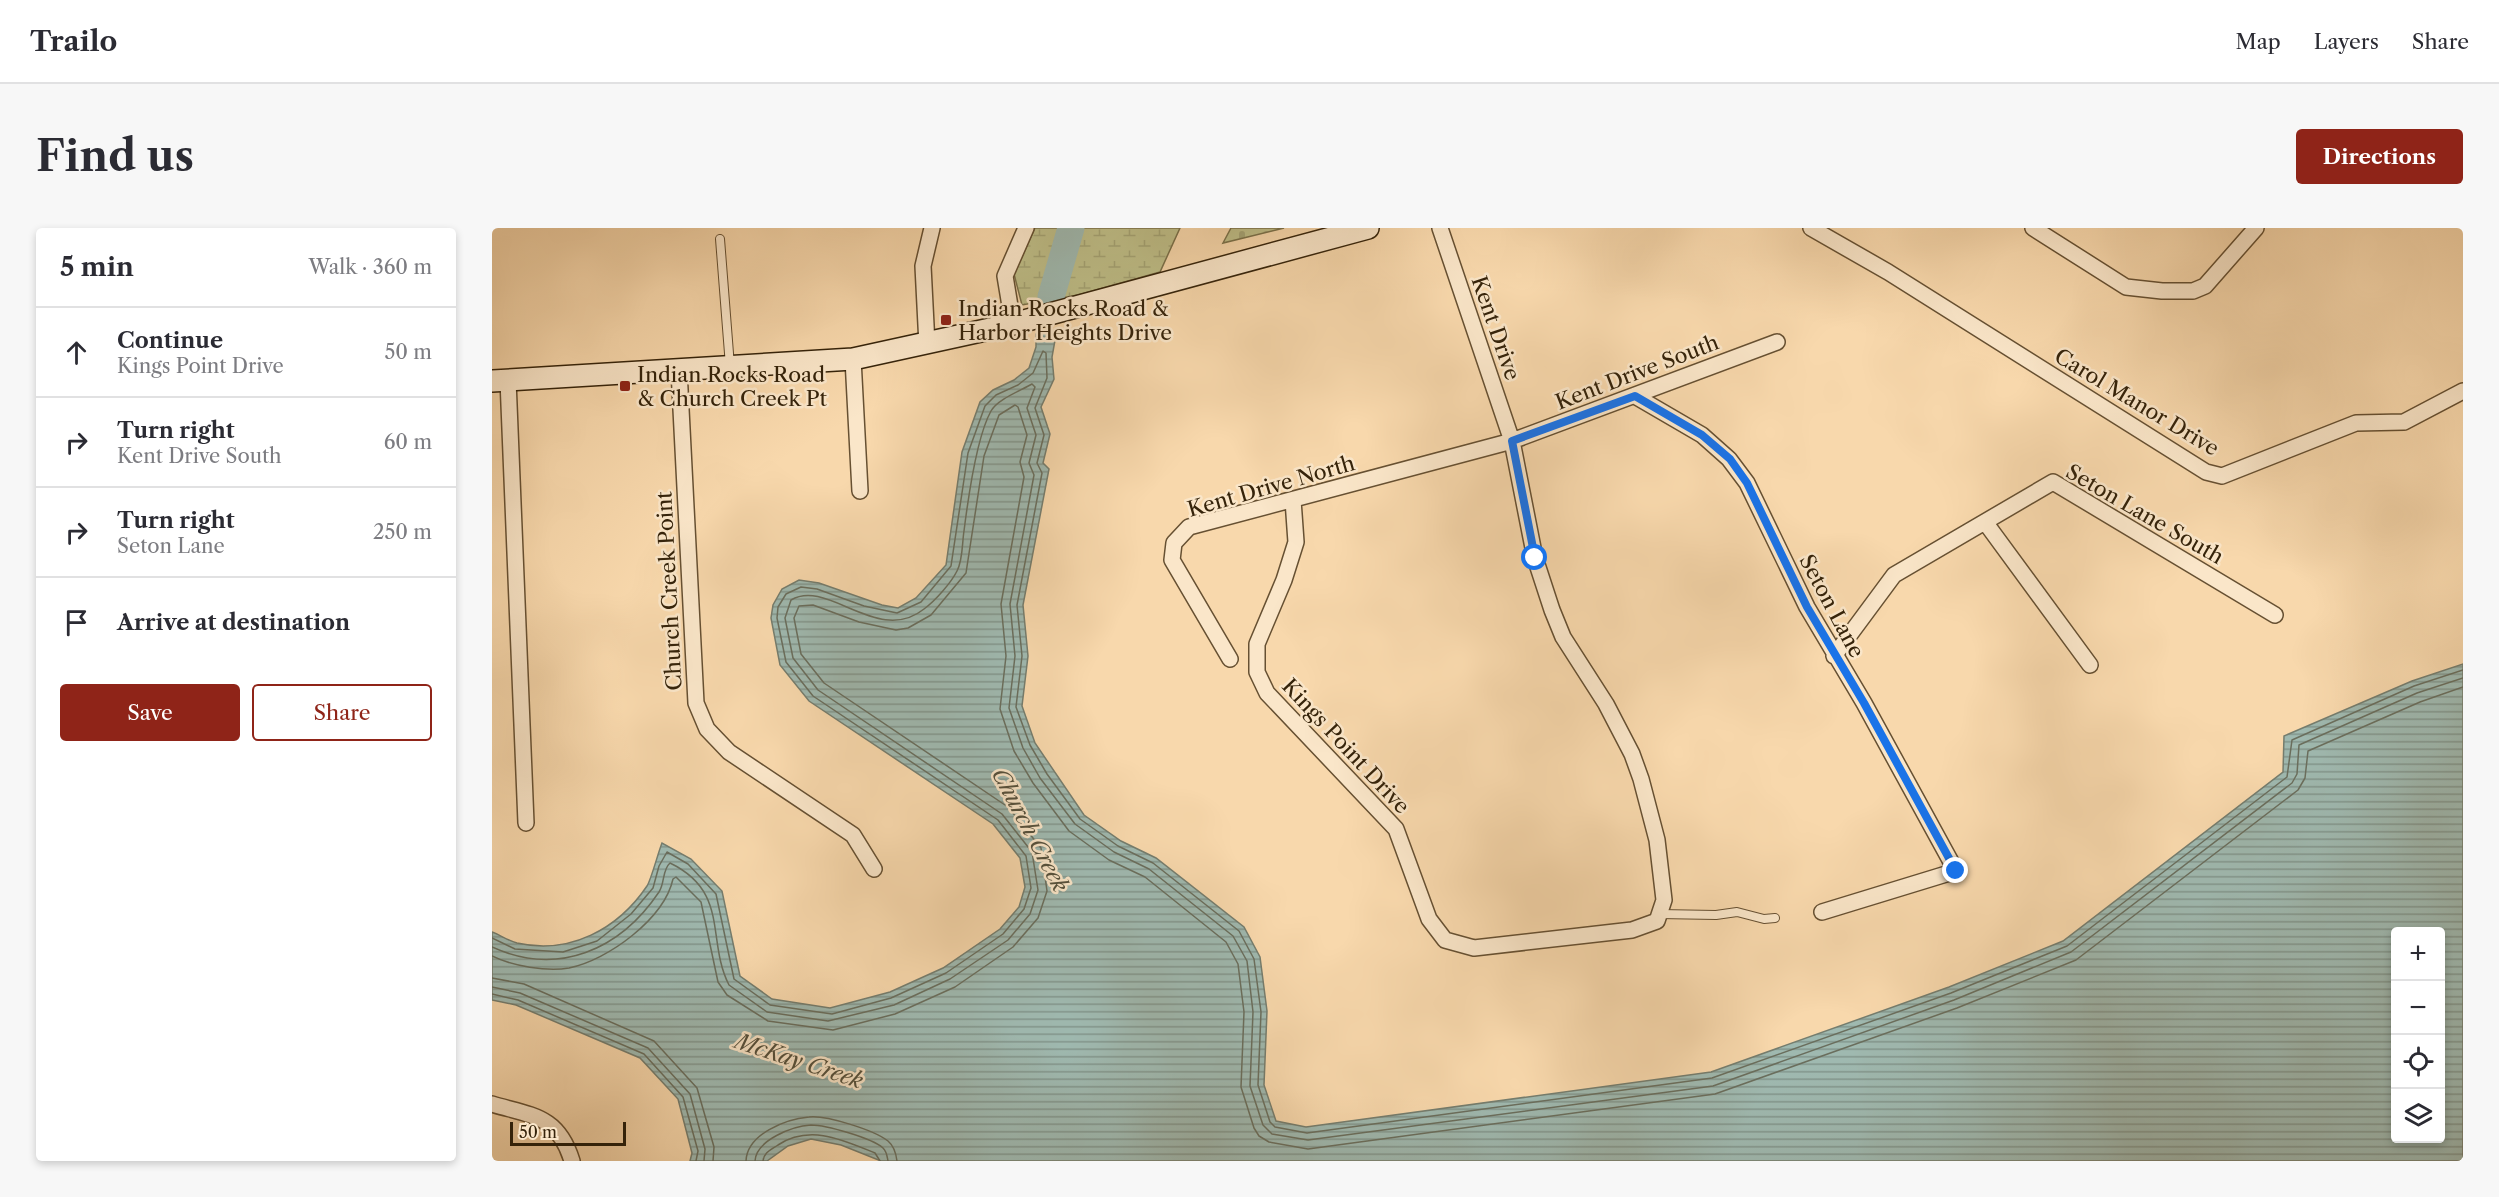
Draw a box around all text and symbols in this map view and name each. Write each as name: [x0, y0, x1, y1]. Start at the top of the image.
text: Trailo: [30, 24, 117, 58]
text: Map: [2236, 29, 2281, 54]
text: Layers: [2314, 29, 2379, 54]
text: Share: [2412, 29, 2469, 54]
button: Directions: [2296, 129, 2463, 184]
text: Find us: [36, 130, 194, 182]
text: 5 min: [60, 251, 134, 283]
text: Walk · 360 m: [309, 255, 432, 279]
street label: Kent Drive: [1467, 273, 1525, 383]
place label: Indian Rocks Road & Harbor Heights Drive: [958, 296, 1172, 345]
marker: Indian Rocks Road & Harbor Heights Drive: [939, 313, 953, 327]
text: Continue: [117, 327, 223, 354]
street label: Kent Drive South: [1552, 329, 1722, 415]
icon: ahead: [60, 336, 93, 369]
text: 50 m: [385, 340, 432, 364]
street label: Carol Manor Drive: [2050, 343, 2224, 461]
text: Kings Point Drive: [117, 354, 284, 378]
place label: Indian Rocks Road & Church Creek Pt: [637, 362, 828, 411]
marker: Indian Rocks Road & Church Creek Pt: [618, 379, 632, 393]
text: Turn right: [117, 417, 235, 444]
icon: right: [60, 426, 93, 459]
text: 60 m: [384, 430, 432, 454]
text: Kent Drive South: [117, 444, 282, 468]
street label: Kent Drive North: [1184, 450, 1358, 522]
street label: Seton Lane South: [2062, 459, 2228, 569]
street label: Church Creek Point: [651, 490, 687, 691]
text: Turn right: [117, 507, 235, 534]
icon: right: [60, 516, 93, 549]
text: 250 m: [373, 520, 432, 544]
text: Seton Lane: [117, 534, 225, 558]
route start: [1521, 544, 1547, 570]
street label: Seton Lane: [1794, 550, 1870, 662]
icon: arrive: [60, 606, 93, 639]
text: Arrive at destination: [117, 609, 350, 636]
street label: Kings Point Drive: [1277, 673, 1415, 819]
button: Save: [60, 684, 240, 741]
button: Share: [252, 684, 432, 741]
water label: Church Creek: [986, 763, 1074, 897]
route end: [1942, 857, 1968, 883]
map controls: [2391, 927, 2445, 1143]
button: +: [2391, 927, 2445, 981]
button: −: [2391, 981, 2445, 1035]
water label: McKay Creek: [729, 1027, 867, 1095]
button: locate: [2391, 1035, 2445, 1089]
button: layers: [2391, 1089, 2445, 1143]
scale bar: [510, 1119, 626, 1146]
text: 50 m: [519, 1122, 557, 1142]

